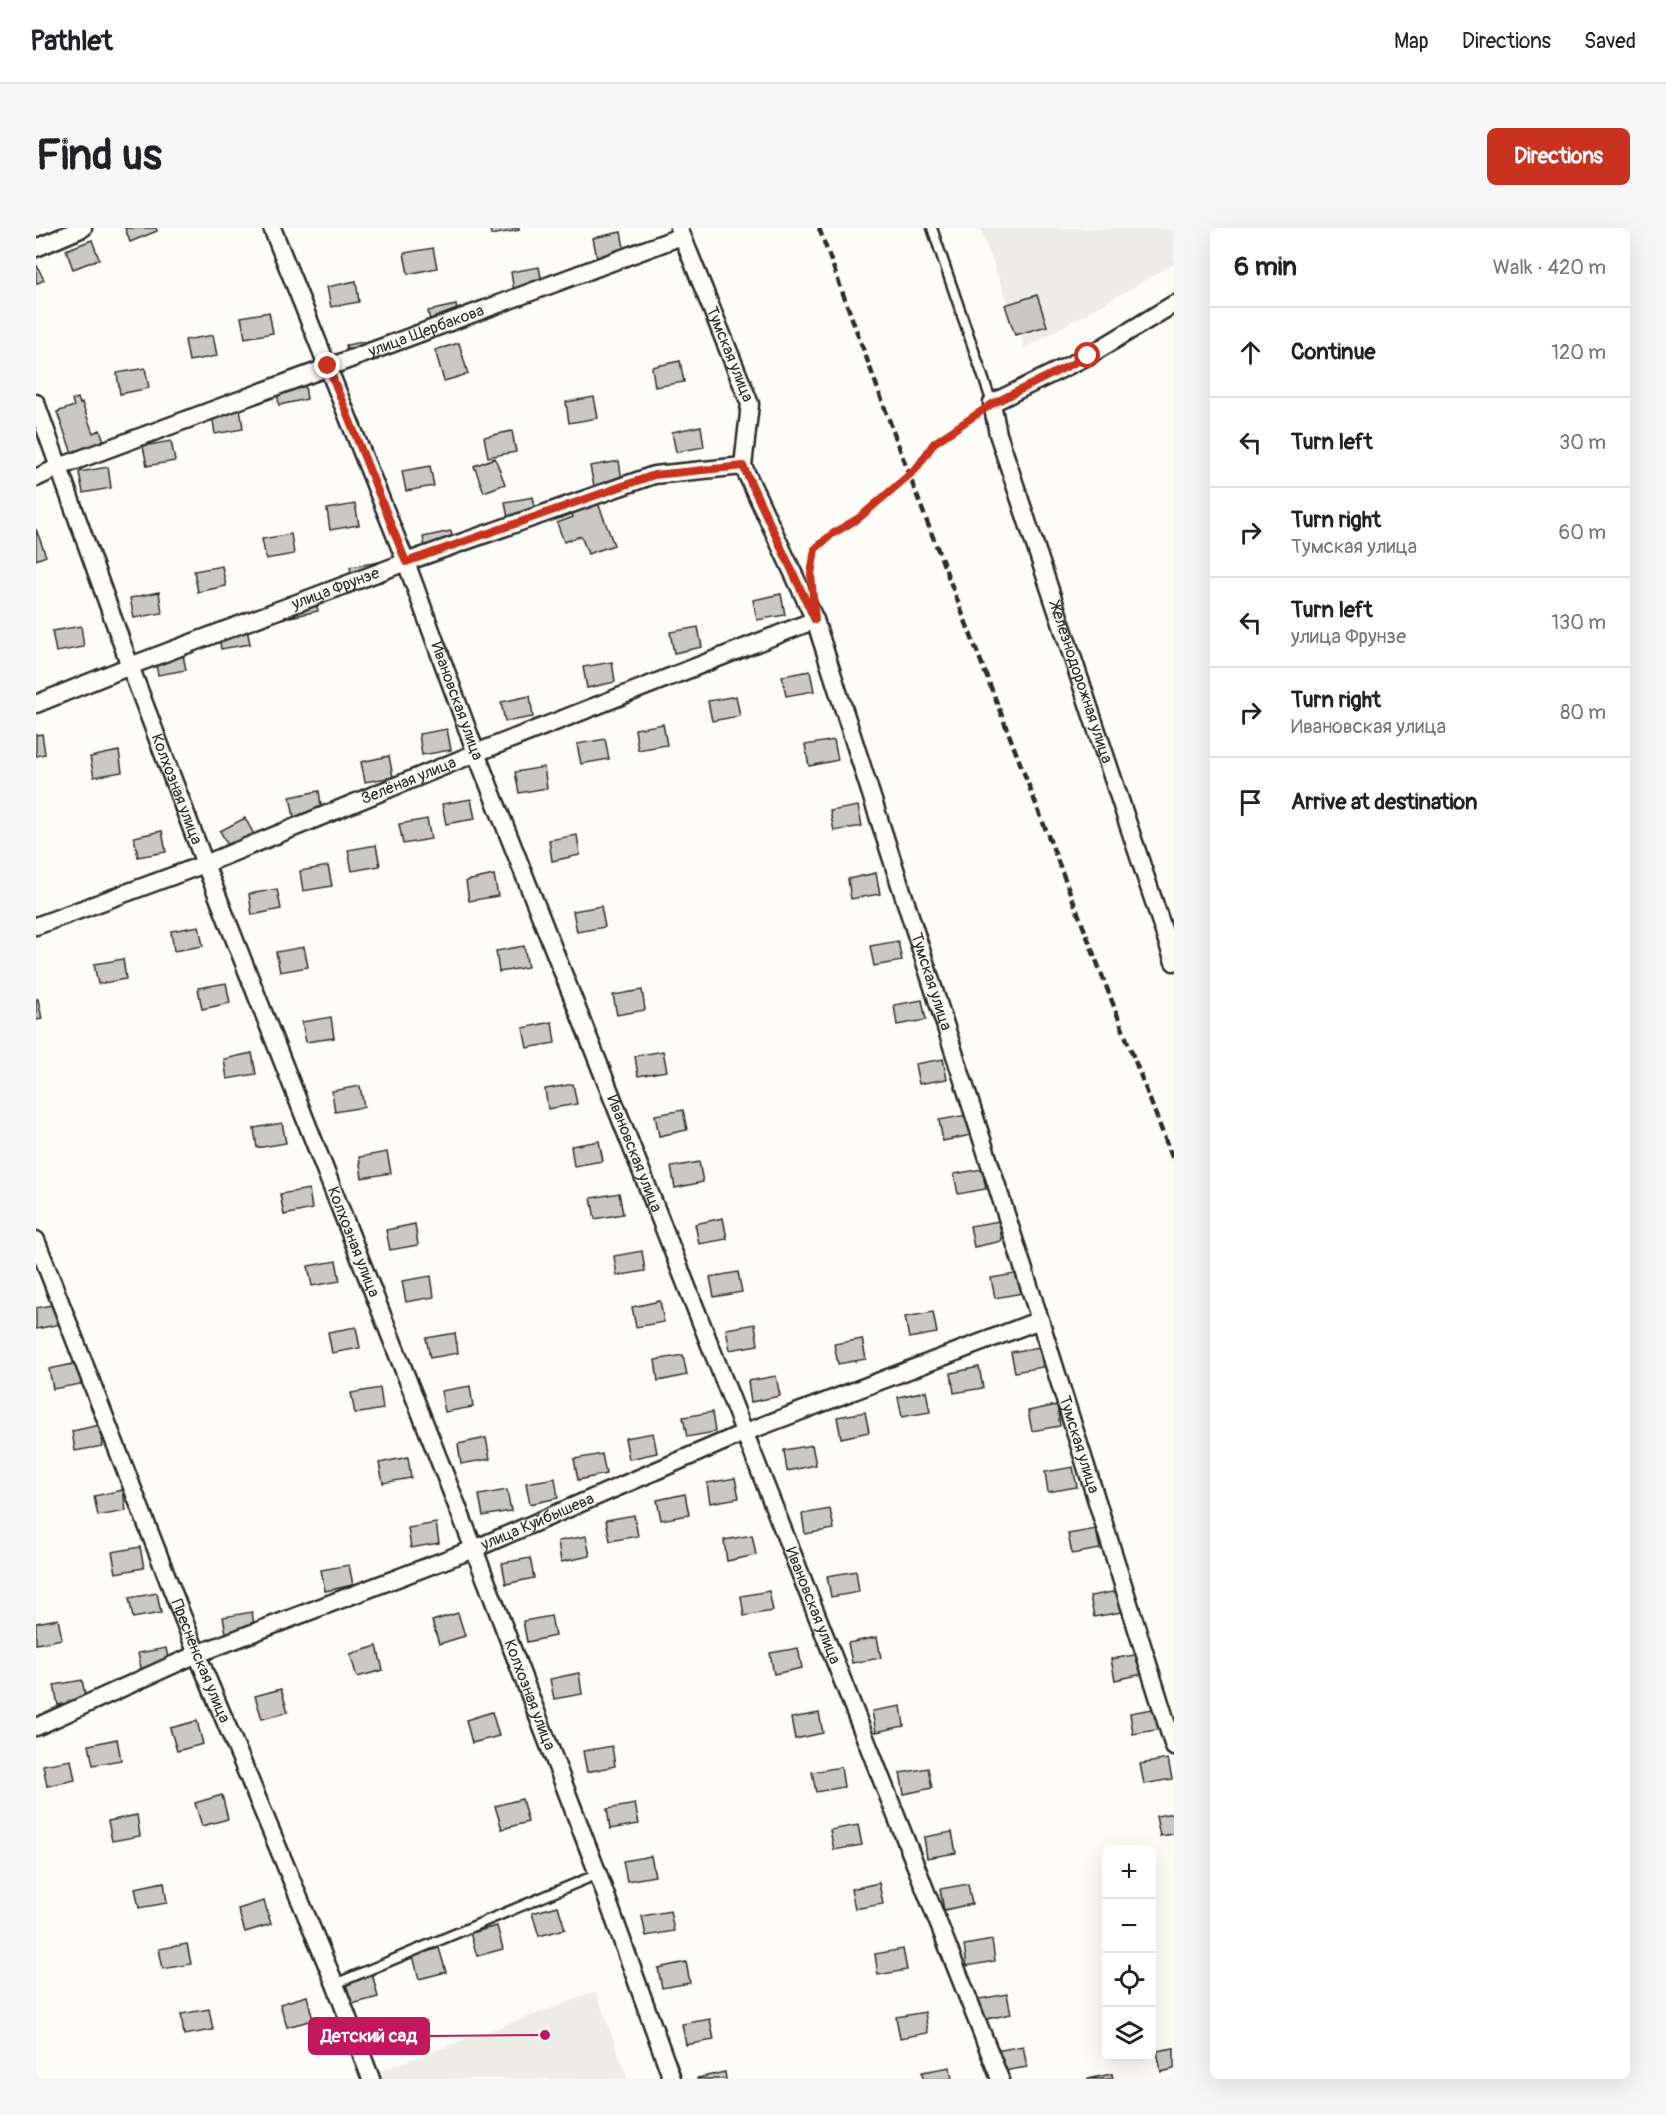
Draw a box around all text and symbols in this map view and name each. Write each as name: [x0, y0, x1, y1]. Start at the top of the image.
text: Pathlet: [30, 24, 113, 59]
text: Map: [1394, 28, 1429, 55]
text: Directions: [1462, 28, 1551, 55]
text: Saved: [1584, 28, 1636, 55]
button: Directions: [1487, 128, 1630, 185]
text: Find us: [36, 130, 162, 182]
text: 6 min: [1234, 251, 1297, 283]
text: Walk · 420 m: [1493, 255, 1606, 280]
street label: улица Щербакова: [365, 300, 487, 362]
street label: Тумская улица: [702, 304, 758, 405]
icon: ahead: [1234, 336, 1267, 369]
text: Continue: [1291, 338, 1375, 366]
text: 120 m: [1551, 340, 1606, 365]
route start: [1074, 342, 1100, 368]
route end: [314, 352, 340, 378]
icon: left: [1234, 426, 1267, 459]
text: Turn left: [1291, 428, 1373, 456]
text: 30 m: [1559, 430, 1606, 455]
text: Turn right: [1291, 506, 1381, 534]
icon: right: [1234, 516, 1267, 549]
text: 60 m: [1559, 520, 1606, 545]
text: Тумская улица: [1291, 534, 1417, 559]
street label: улица Фрунзе: [288, 563, 382, 615]
street label: Железнодорожная улица: [1044, 596, 1117, 766]
text: Turn left: [1291, 596, 1373, 624]
icon: left: [1234, 606, 1267, 639]
text: 130 m: [1551, 610, 1606, 635]
text: улица Фрунзе: [1291, 624, 1406, 649]
street label: Ивановская улица: [426, 639, 488, 763]
text: Turn right: [1291, 686, 1381, 714]
icon: right: [1234, 696, 1267, 729]
text: 80 m: [1560, 700, 1606, 725]
text: Ивановская улица: [1291, 714, 1446, 739]
street label: Колхозная улица: [147, 731, 207, 847]
street label: Зелёная улица: [358, 752, 459, 809]
icon: arrive: [1234, 786, 1267, 819]
text: Arrive at destination: [1291, 788, 1477, 816]
street label: Тумская улица: [906, 930, 956, 1033]
street label: Ивановская улица: [602, 1092, 666, 1215]
street label: Колхозная улица: [323, 1184, 384, 1300]
street label: Тумская улица: [1054, 1393, 1104, 1496]
street label: улица Куйбышева: [477, 1489, 597, 1555]
street label: Ивановская улица: [781, 1544, 845, 1667]
street label: Пресненская улица: [167, 1596, 235, 1726]
street label: Колхозная улица: [499, 1637, 560, 1753]
map controls: [1102, 1845, 1156, 2061]
button: +: [1102, 1845, 1156, 1899]
button: −: [1102, 1899, 1156, 1953]
button: locate: [1102, 1953, 1156, 2007]
button: layers: [1102, 2007, 1156, 2061]
callout: Детский сад: [309, 2018, 429, 2054]
text: Детский сад: [320, 2025, 417, 2048]

